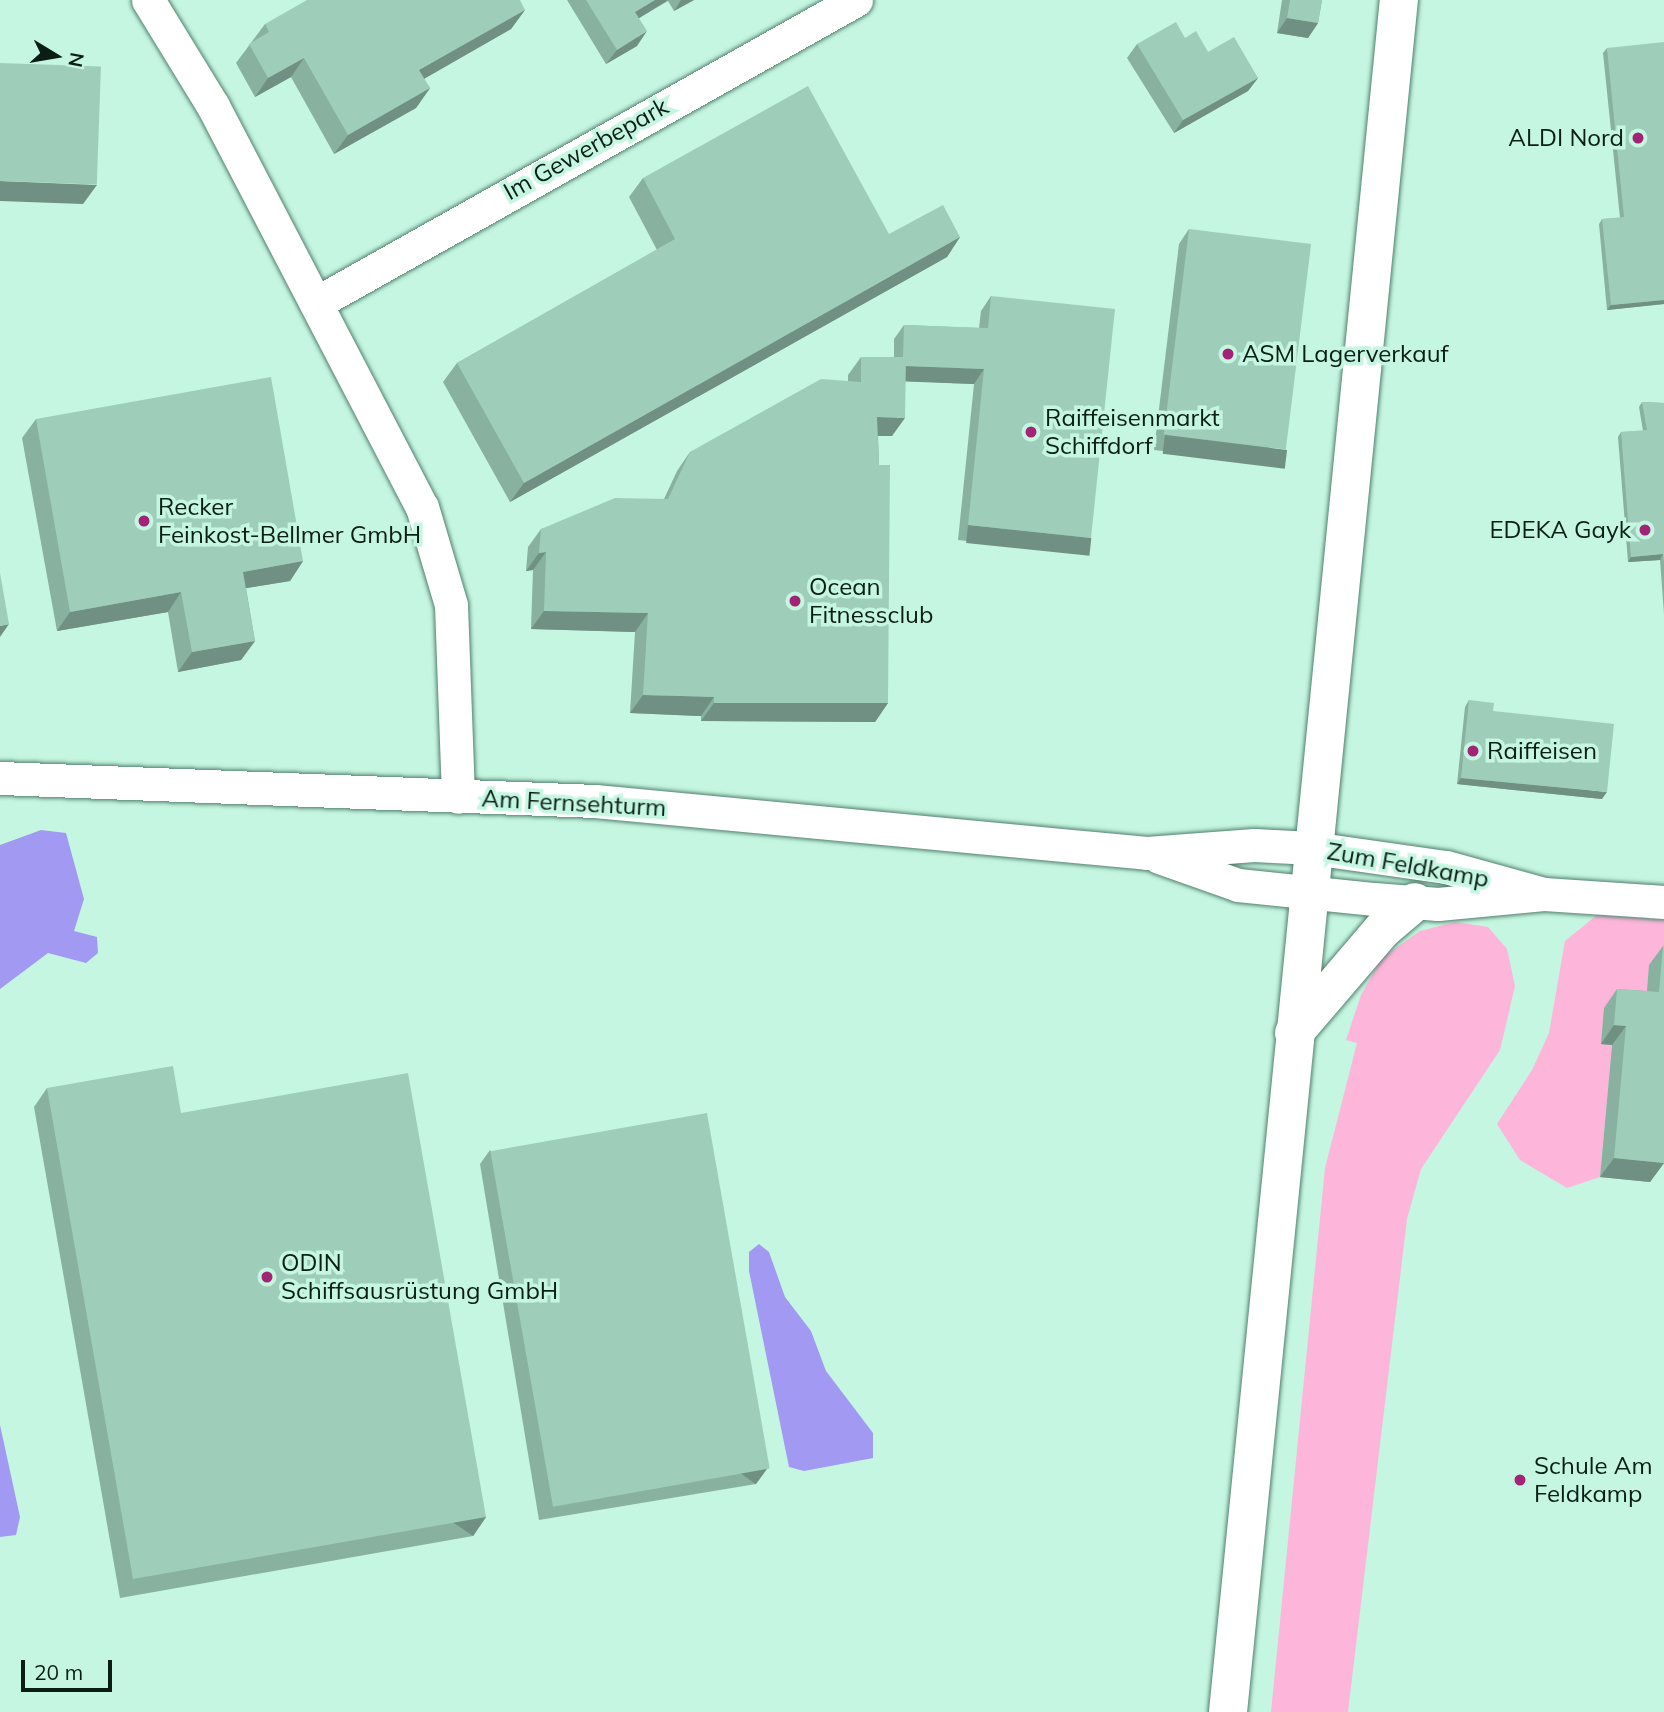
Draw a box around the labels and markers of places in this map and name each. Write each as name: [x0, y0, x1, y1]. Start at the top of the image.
place label: ALDI Nord: [1508, 124, 1624, 152]
marker: ALDI Nord: [1630, 130, 1646, 146]
place label: ASM Lagerverkauf: [1242, 340, 1449, 368]
marker: ASM Lagerverkauf: [1220, 346, 1236, 362]
place label: Raiffeisenmarkt Schiffdorf: [1045, 404, 1220, 460]
marker: Raiffeisenmarkt Schiffdorf: [1023, 424, 1039, 440]
place label: Recker Feinkost-Bellmer GmbH: [158, 493, 421, 549]
marker: Recker Feinkost-Bellmer GmbH: [136, 513, 152, 529]
place label: EDEKA Gayk: [1489, 516, 1631, 544]
marker: EDEKA Gayk: [1637, 522, 1653, 538]
place label: Ocean Fitnessclub: [809, 573, 933, 629]
marker: Ocean Fitnessclub: [787, 593, 803, 609]
place label: Raiffeisen: [1487, 737, 1597, 765]
marker: Raiffeisen: [1465, 743, 1481, 759]
place label: ODIN Schiffsausrüstung GmbH: [281, 1249, 558, 1305]
marker: ODIN Schiffsausrüstung GmbH: [259, 1269, 275, 1285]
place label: Schule Am Feldkamp: [1534, 1452, 1652, 1508]
marker: Schule Am Feldkamp: [1512, 1472, 1528, 1488]

